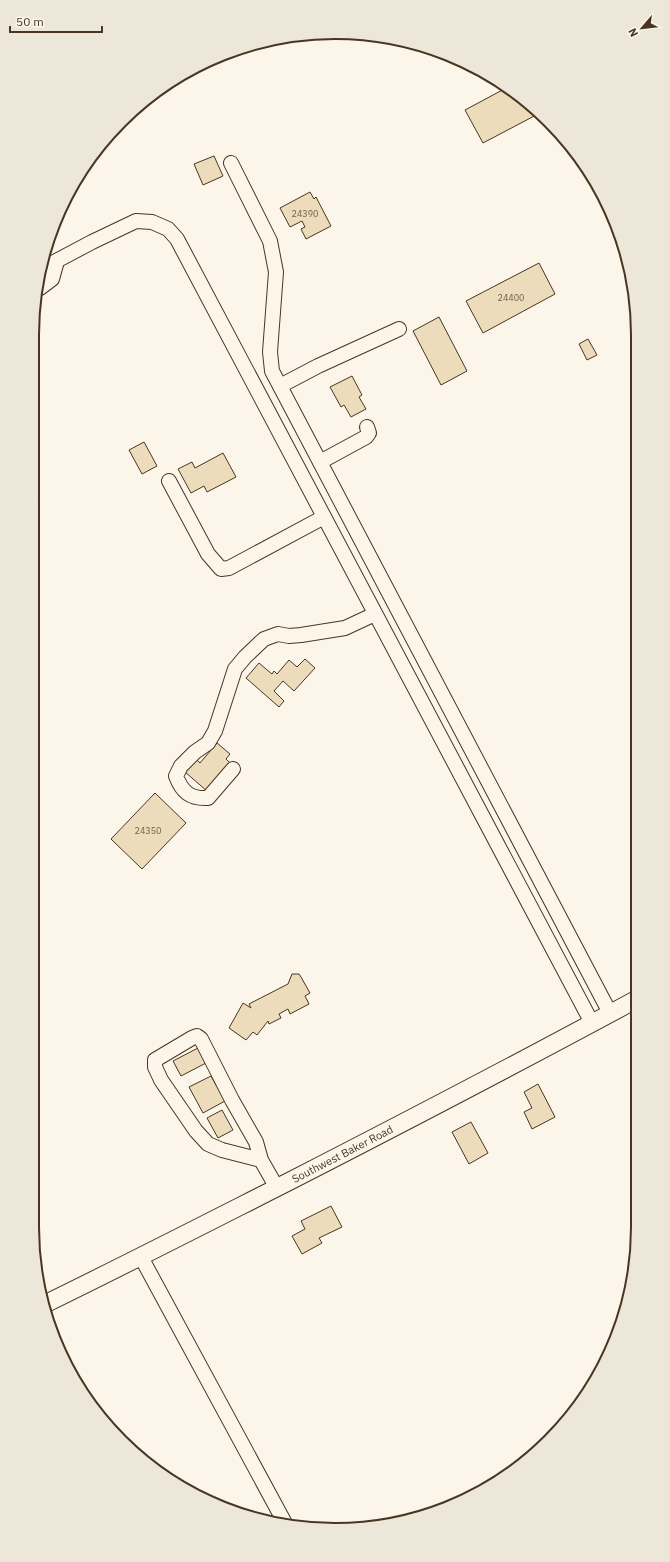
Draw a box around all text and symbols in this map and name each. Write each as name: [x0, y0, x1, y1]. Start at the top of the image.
scale bar: [10, 8, 102, 34]
north arrow: [622, 8, 662, 48]
text: 50 m: [16, 14, 44, 29]
text: N: [625, 26, 641, 39]
house number: 24390: [291, 208, 319, 219]
house number: 24400: [497, 292, 525, 303]
house number: 24350: [134, 825, 162, 836]
street label: Southwest Baker Road: [289, 1122, 395, 1186]

